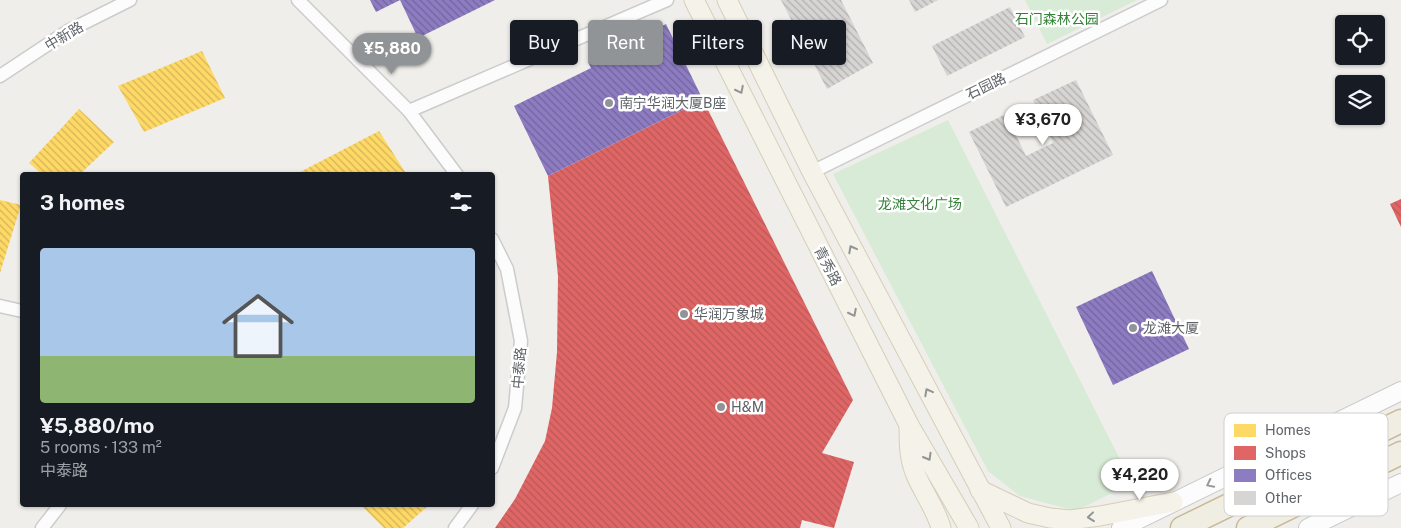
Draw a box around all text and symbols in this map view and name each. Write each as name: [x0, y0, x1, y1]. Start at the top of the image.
park label: 石门森林公园: [1015, 11, 1099, 27]
map controls: [1335, 15, 1385, 125]
button: locate: [1335, 15, 1385, 65]
street label: 中新路: [42, 18, 86, 54]
chip: Buy: [510, 20, 578, 65]
chip: Rent: [588, 20, 663, 65]
chip: Filters: [673, 20, 762, 65]
chip: New: [772, 20, 846, 65]
pin: ¥5,880: [351, 32, 433, 75]
text: ¥5,880: [363, 39, 421, 58]
street label: 石园路: [964, 70, 1008, 102]
button: layers: [1335, 75, 1385, 125]
one-way arrow: [734, 85, 744, 94]
place label: 南宁华润大厦B座: [619, 95, 726, 111]
marker: 南宁华润大厦B座: [603, 97, 615, 109]
pin: ¥3,670: [1002, 104, 1084, 146]
text: ¥3,670: [1015, 110, 1071, 129]
icon: filters: [447, 188, 475, 216]
text: 3 homes: [40, 190, 125, 215]
park label: 龙滩文化广场: [878, 196, 962, 212]
street label: 青秀路: [811, 244, 845, 288]
one-way arrow: [848, 245, 858, 254]
icon: home: [213, 281, 303, 371]
place label: 华润万象城: [694, 306, 764, 322]
marker: 华润万象城: [678, 308, 690, 320]
one-way arrow: [847, 308, 857, 317]
place label: 龙滩大厦: [1143, 320, 1199, 336]
marker: 龙滩大厦: [1127, 322, 1139, 334]
street label: 中泰路: [509, 346, 529, 390]
one-way arrow: [924, 389, 934, 398]
place label: H&M: [731, 399, 764, 415]
marker: H&M: [715, 401, 727, 413]
text: ¥5,880/mo: [40, 413, 154, 438]
legend: [1224, 413, 1388, 516]
text: Homes: [1265, 422, 1311, 438]
text: 5 rooms · 133 m²: [40, 438, 162, 457]
text: Shops: [1265, 445, 1306, 461]
one-way arrow: [921, 452, 931, 461]
pin: ¥4,220: [1099, 458, 1181, 501]
text: 中泰路: [40, 461, 88, 480]
text: ¥4,220: [1112, 465, 1168, 484]
text: Offices: [1265, 467, 1312, 483]
one-way arrow: [1206, 478, 1215, 489]
text: Other: [1265, 490, 1302, 506]
one-way arrow: [1086, 512, 1094, 523]

